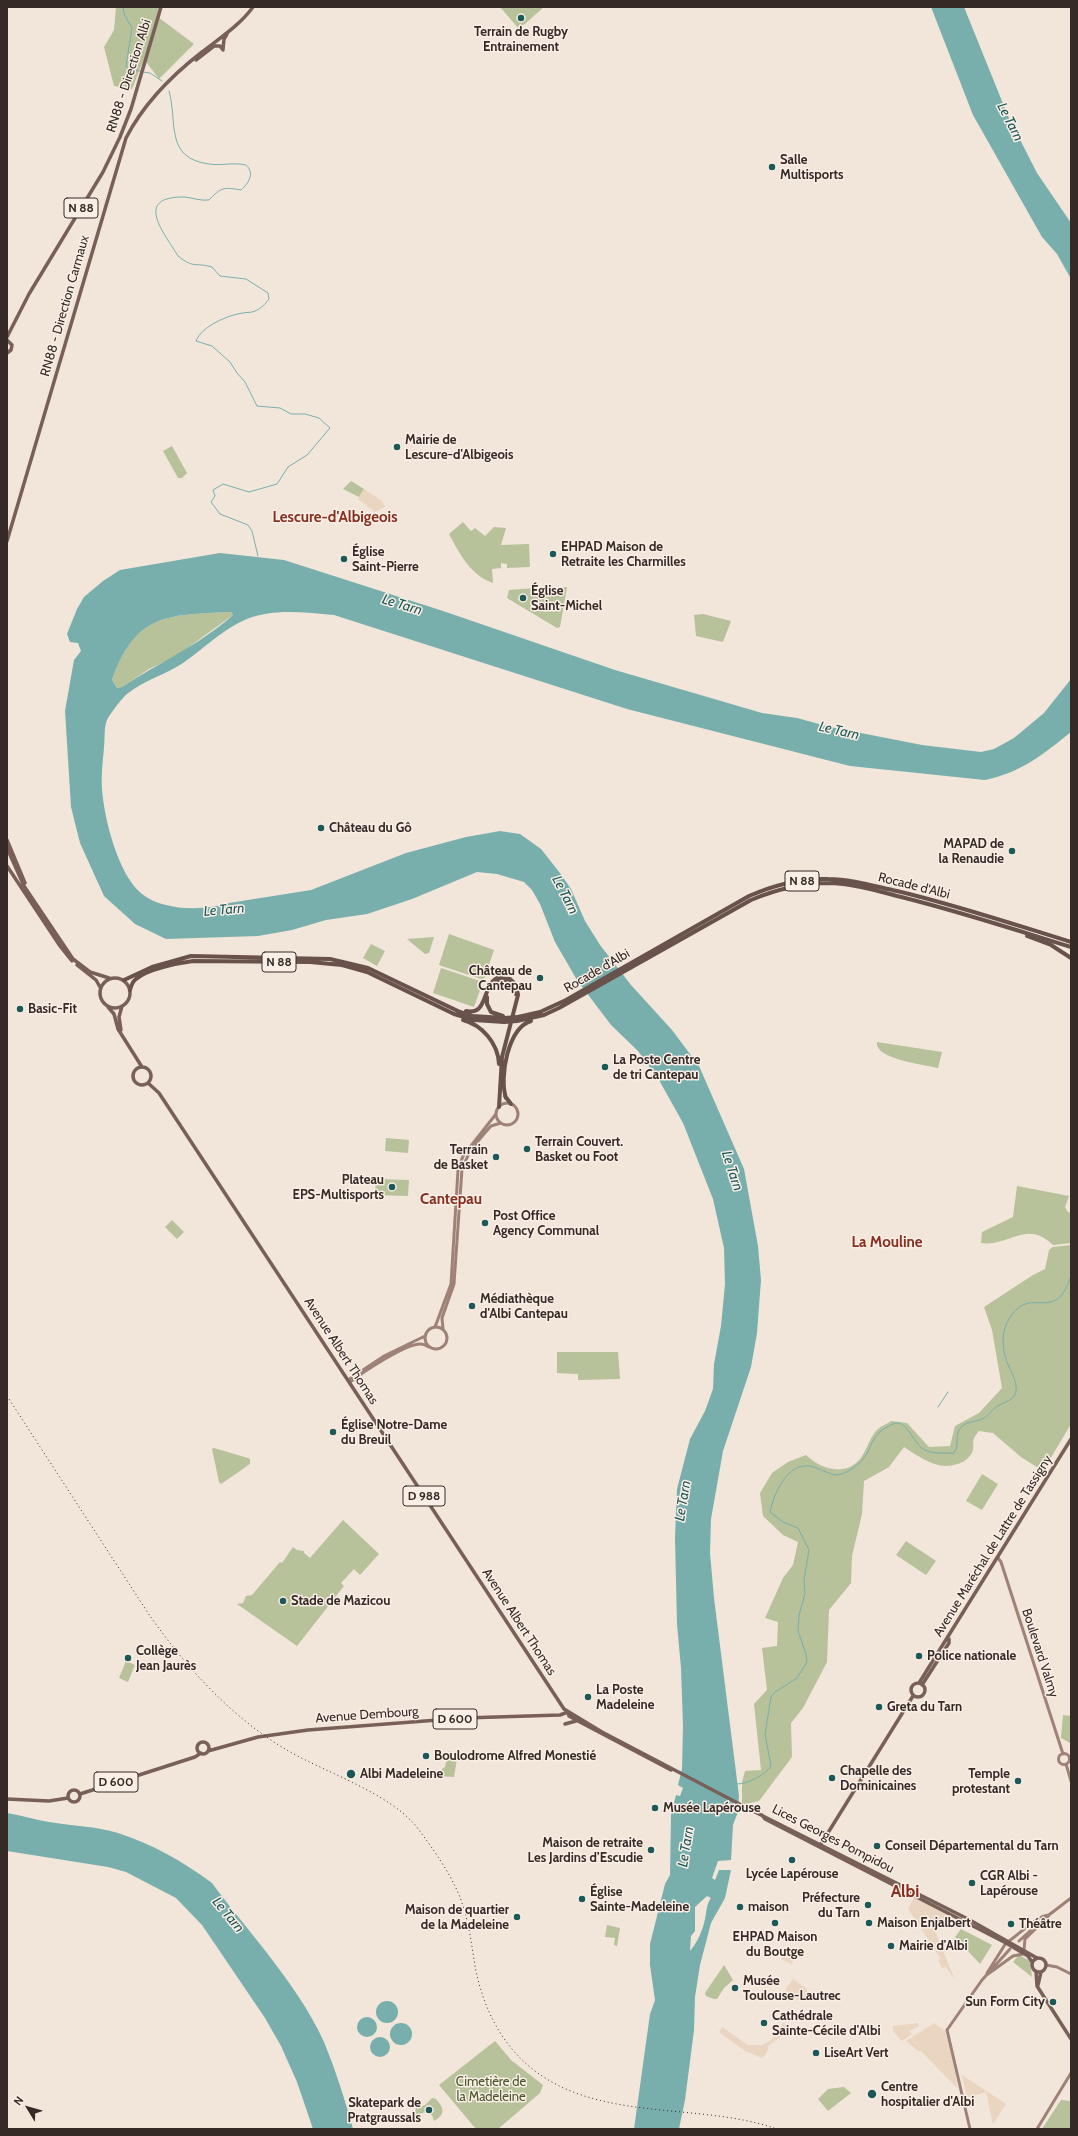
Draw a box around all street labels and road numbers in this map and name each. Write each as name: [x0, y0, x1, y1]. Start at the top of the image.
street label: RN88 - Direction Albi: [103, 17, 155, 135]
road number: N 88: [64, 198, 98, 218]
street label: RN88 - Direction Carmaux: [37, 234, 93, 378]
street label: Rocade d'Albi: [876, 870, 952, 902]
road number: N 88: [785, 871, 819, 891]
street label: Rocade d'Albi: [561, 946, 633, 996]
road number: N 88: [262, 952, 296, 972]
street label: Avenue Albert Thomas: [301, 1295, 381, 1407]
street label: Avenue Maréchal de Lattre de Tassigny: [930, 1452, 1056, 1640]
road number: D 988: [403, 1486, 445, 1506]
street label: Avenue Albert Thomas: [479, 1566, 559, 1678]
street label: Boulevard Valmy: [1018, 1607, 1062, 1699]
street label: Avenue Dembourg: [315, 1704, 419, 1726]
road number: D 600: [433, 1709, 477, 1729]
road number: D 600: [94, 1772, 138, 1792]
street label: Lices Georges Pompidou: [769, 1801, 897, 1877]

